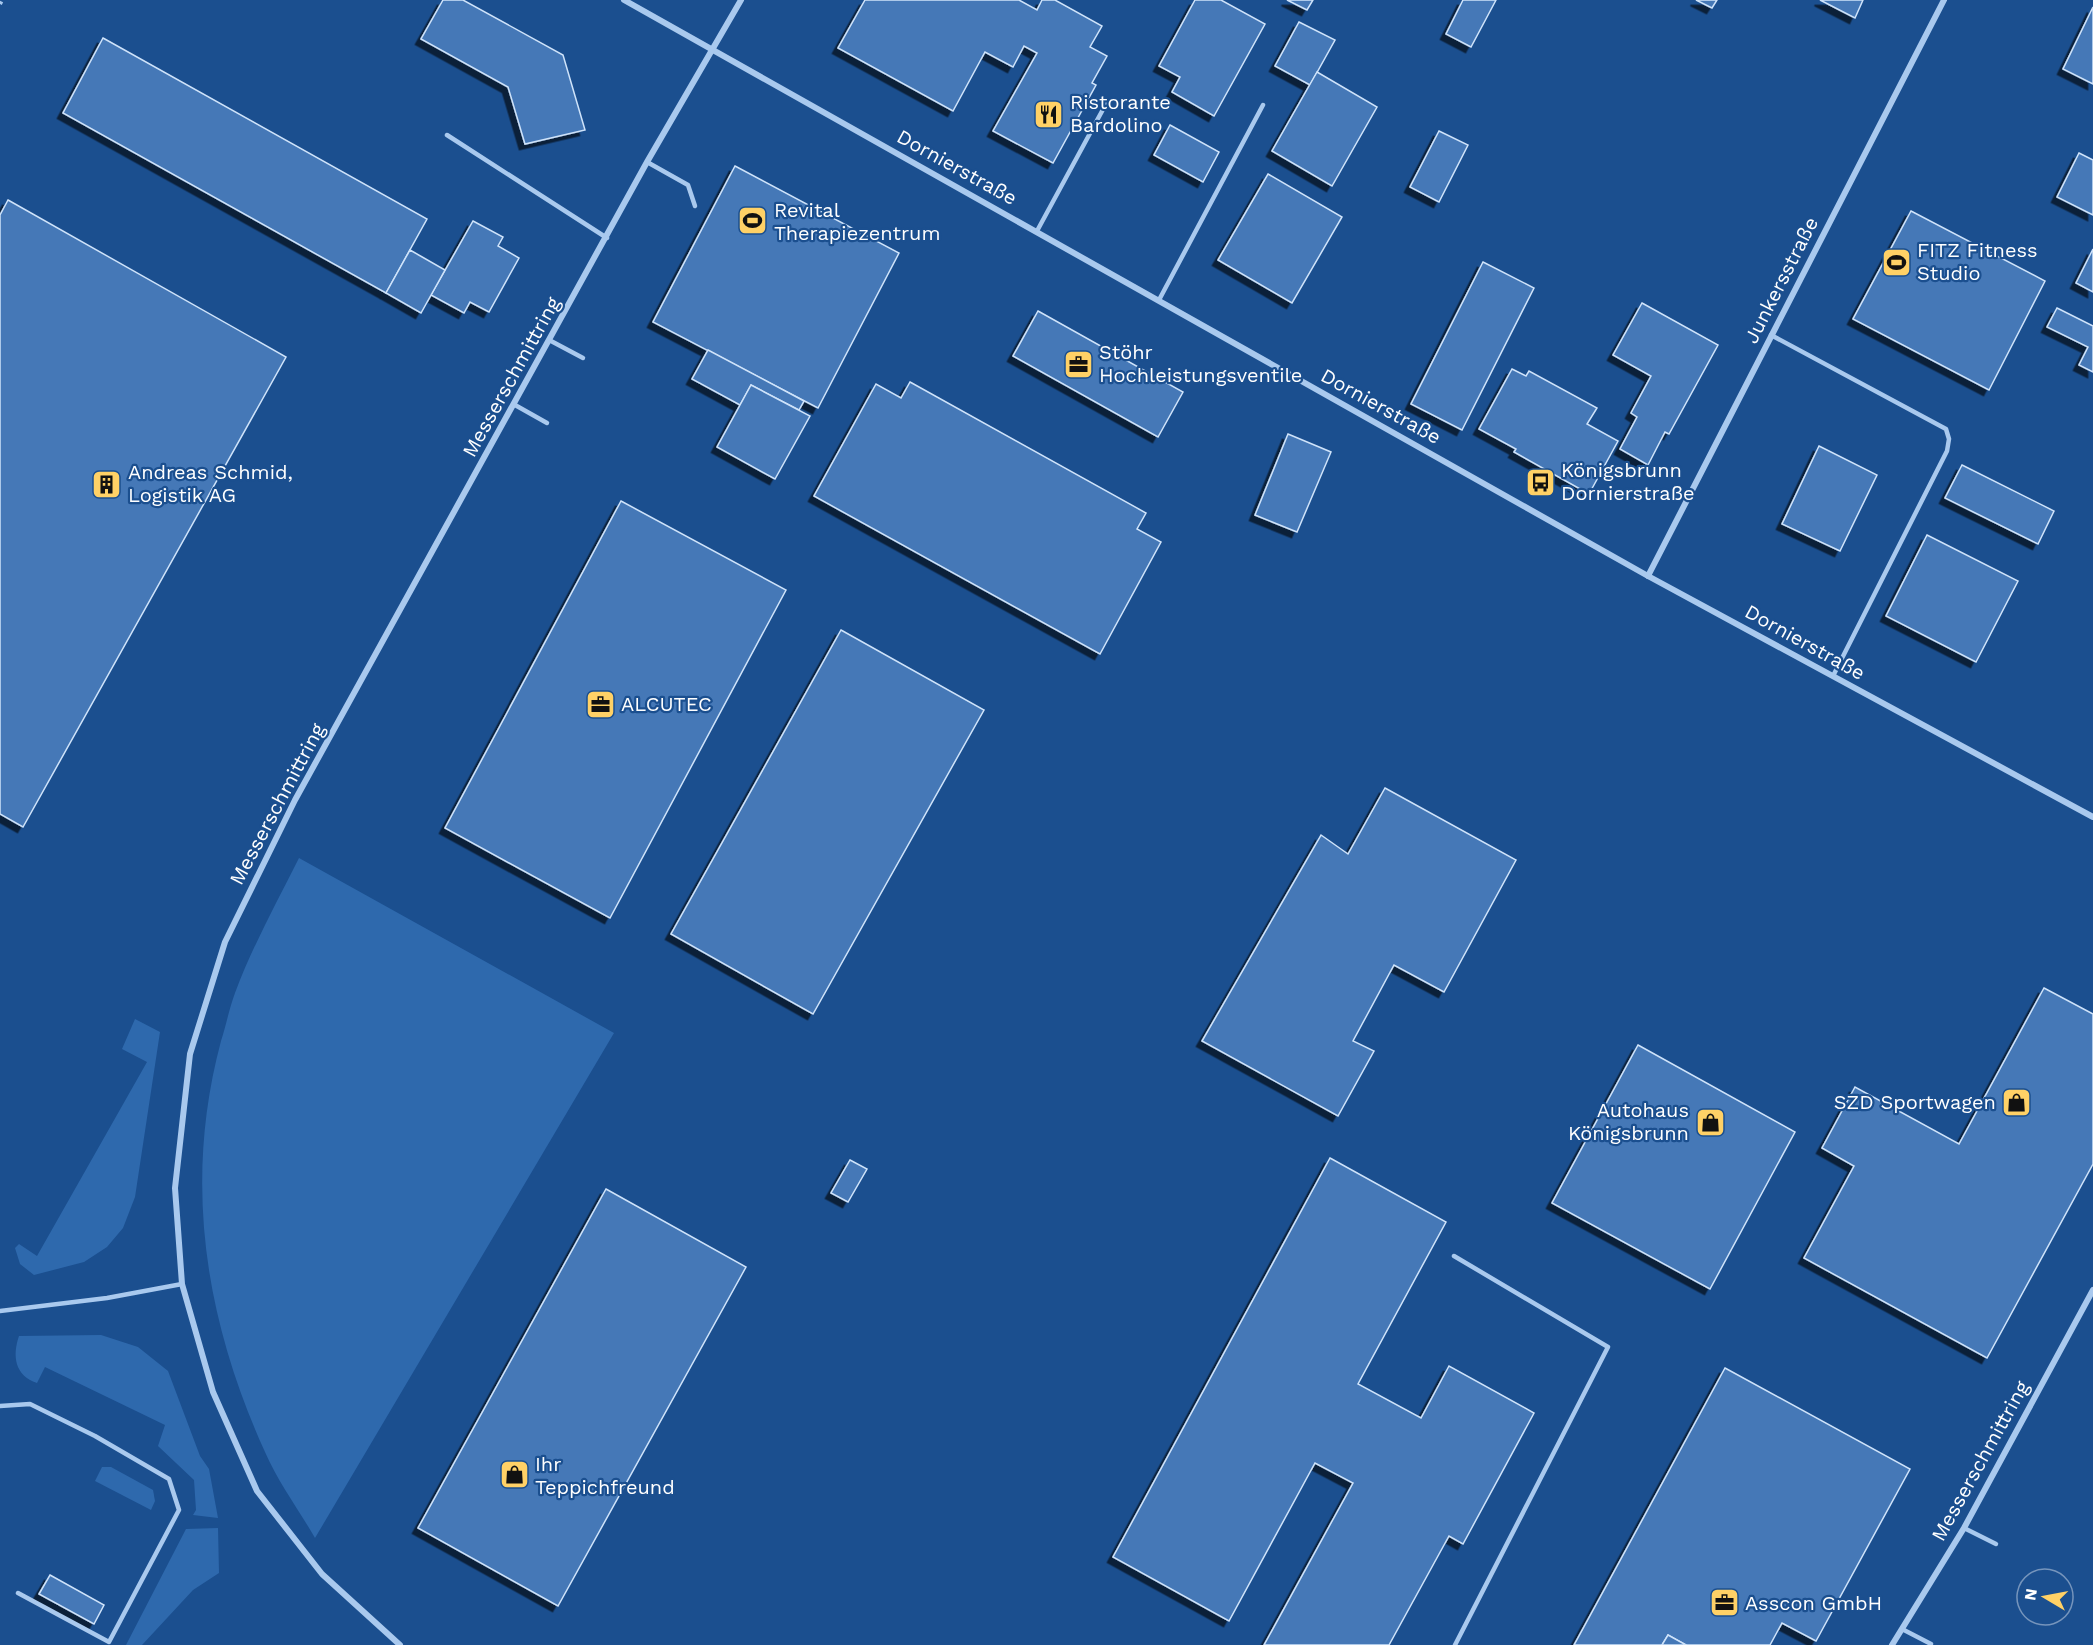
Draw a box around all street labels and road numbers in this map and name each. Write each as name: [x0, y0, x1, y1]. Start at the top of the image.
street label: Dornierstraße: [893, 124, 1021, 210]
street label: Junkersstraße: [1739, 213, 1823, 347]
street label: Messerschmittring: [457, 292, 565, 461]
street label: Dornierstraße: [1317, 363, 1445, 449]
street label: Dornierstraße: [1741, 599, 1869, 685]
street label: Messerschmittring: [224, 719, 330, 889]
street label: Messerschmittring: [1926, 1376, 2034, 1545]

